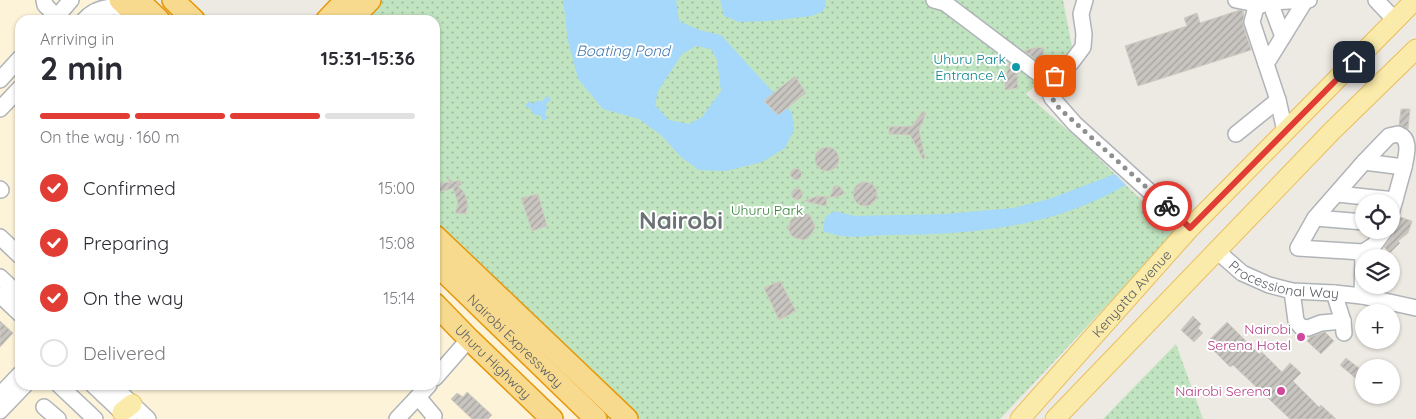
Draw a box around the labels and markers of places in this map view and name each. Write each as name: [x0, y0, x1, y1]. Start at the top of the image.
pin: [1333, 41, 1375, 83]
place label: Uhuru Park Entrance A: [933, 50, 1006, 84]
pin: [1034, 55, 1076, 97]
marker: Uhuru Park Entrance A: [1010, 61, 1022, 73]
place label: Nairobi Serena Hotel: [1207, 320, 1291, 354]
marker: Nairobi Serena Hotel: [1295, 331, 1307, 343]
place label: Nairobi Serena: [1175, 382, 1271, 400]
marker: Nairobi Serena: [1275, 385, 1287, 397]

